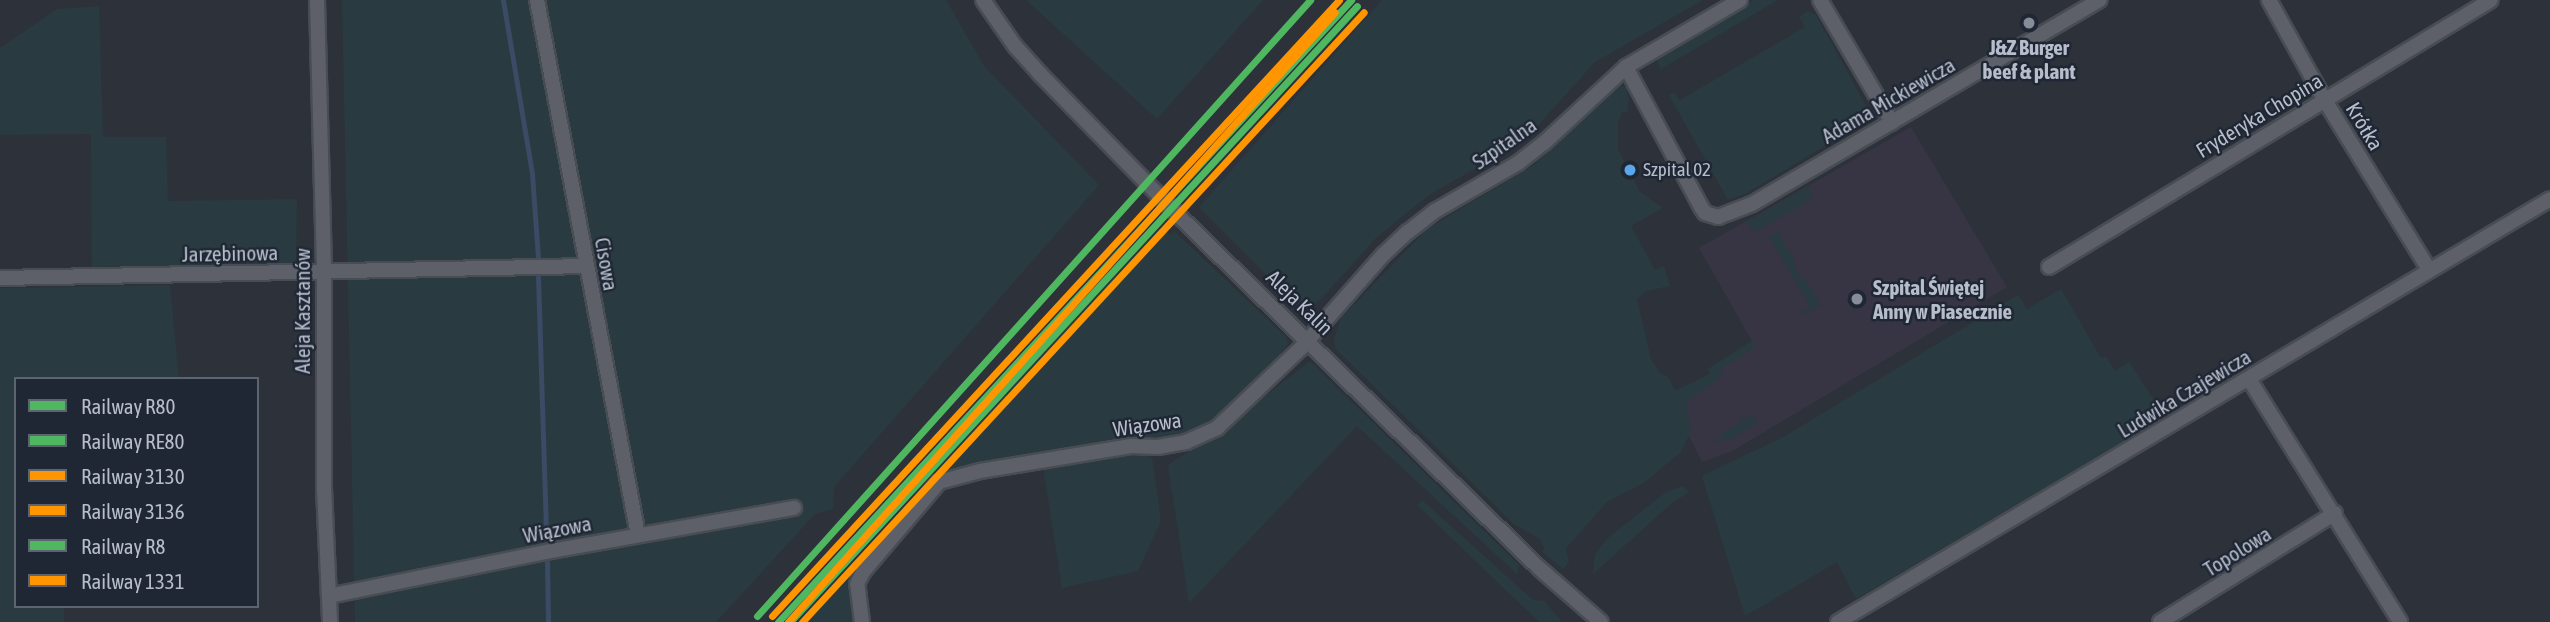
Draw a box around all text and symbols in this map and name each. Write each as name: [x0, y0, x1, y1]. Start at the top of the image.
marker: J&Z Burger beef & plant: [2021, 15, 2037, 31]
place label: J&Z Burger beef & plant: [1983, 34, 2075, 84]
street label: Adama Mickiewicza: [1817, 52, 1959, 148]
street label: Fryderyka Chopina: [2191, 67, 2327, 163]
street label: Krótka: [2341, 97, 2389, 155]
street label: Szpitalna: [1467, 112, 1541, 174]
place label: Szpital 02: [1643, 159, 1711, 181]
marker: Szpital 02: [1623, 163, 1637, 177]
street label: Cisowa: [590, 235, 624, 293]
street label: Jarzębinowa: [182, 240, 278, 266]
street label: Aleja Kasztanów: [289, 248, 315, 374]
street label: Aleja Kalin: [1261, 264, 1339, 340]
place label: Szpital Świętej Anny w Piasecznie: [1873, 274, 2012, 324]
marker: Szpital Świętej Anny w Piasecznie: [1847, 289, 1867, 309]
street label: Ludwika Czajewicza: [2113, 343, 2255, 443]
legend: [14, 377, 259, 608]
text: Railway R80: [81, 394, 175, 418]
street label: Wiązowa: [1111, 407, 1183, 441]
text: Railway RE80: [81, 429, 184, 453]
text: Railway 3130: [81, 464, 185, 488]
text: Railway 3136: [81, 499, 185, 523]
street label: Wiązowa: [521, 510, 593, 548]
street label: Topolowa: [2199, 521, 2275, 581]
text: Railway R8: [81, 534, 165, 558]
text: Railway 1331: [81, 569, 185, 593]

